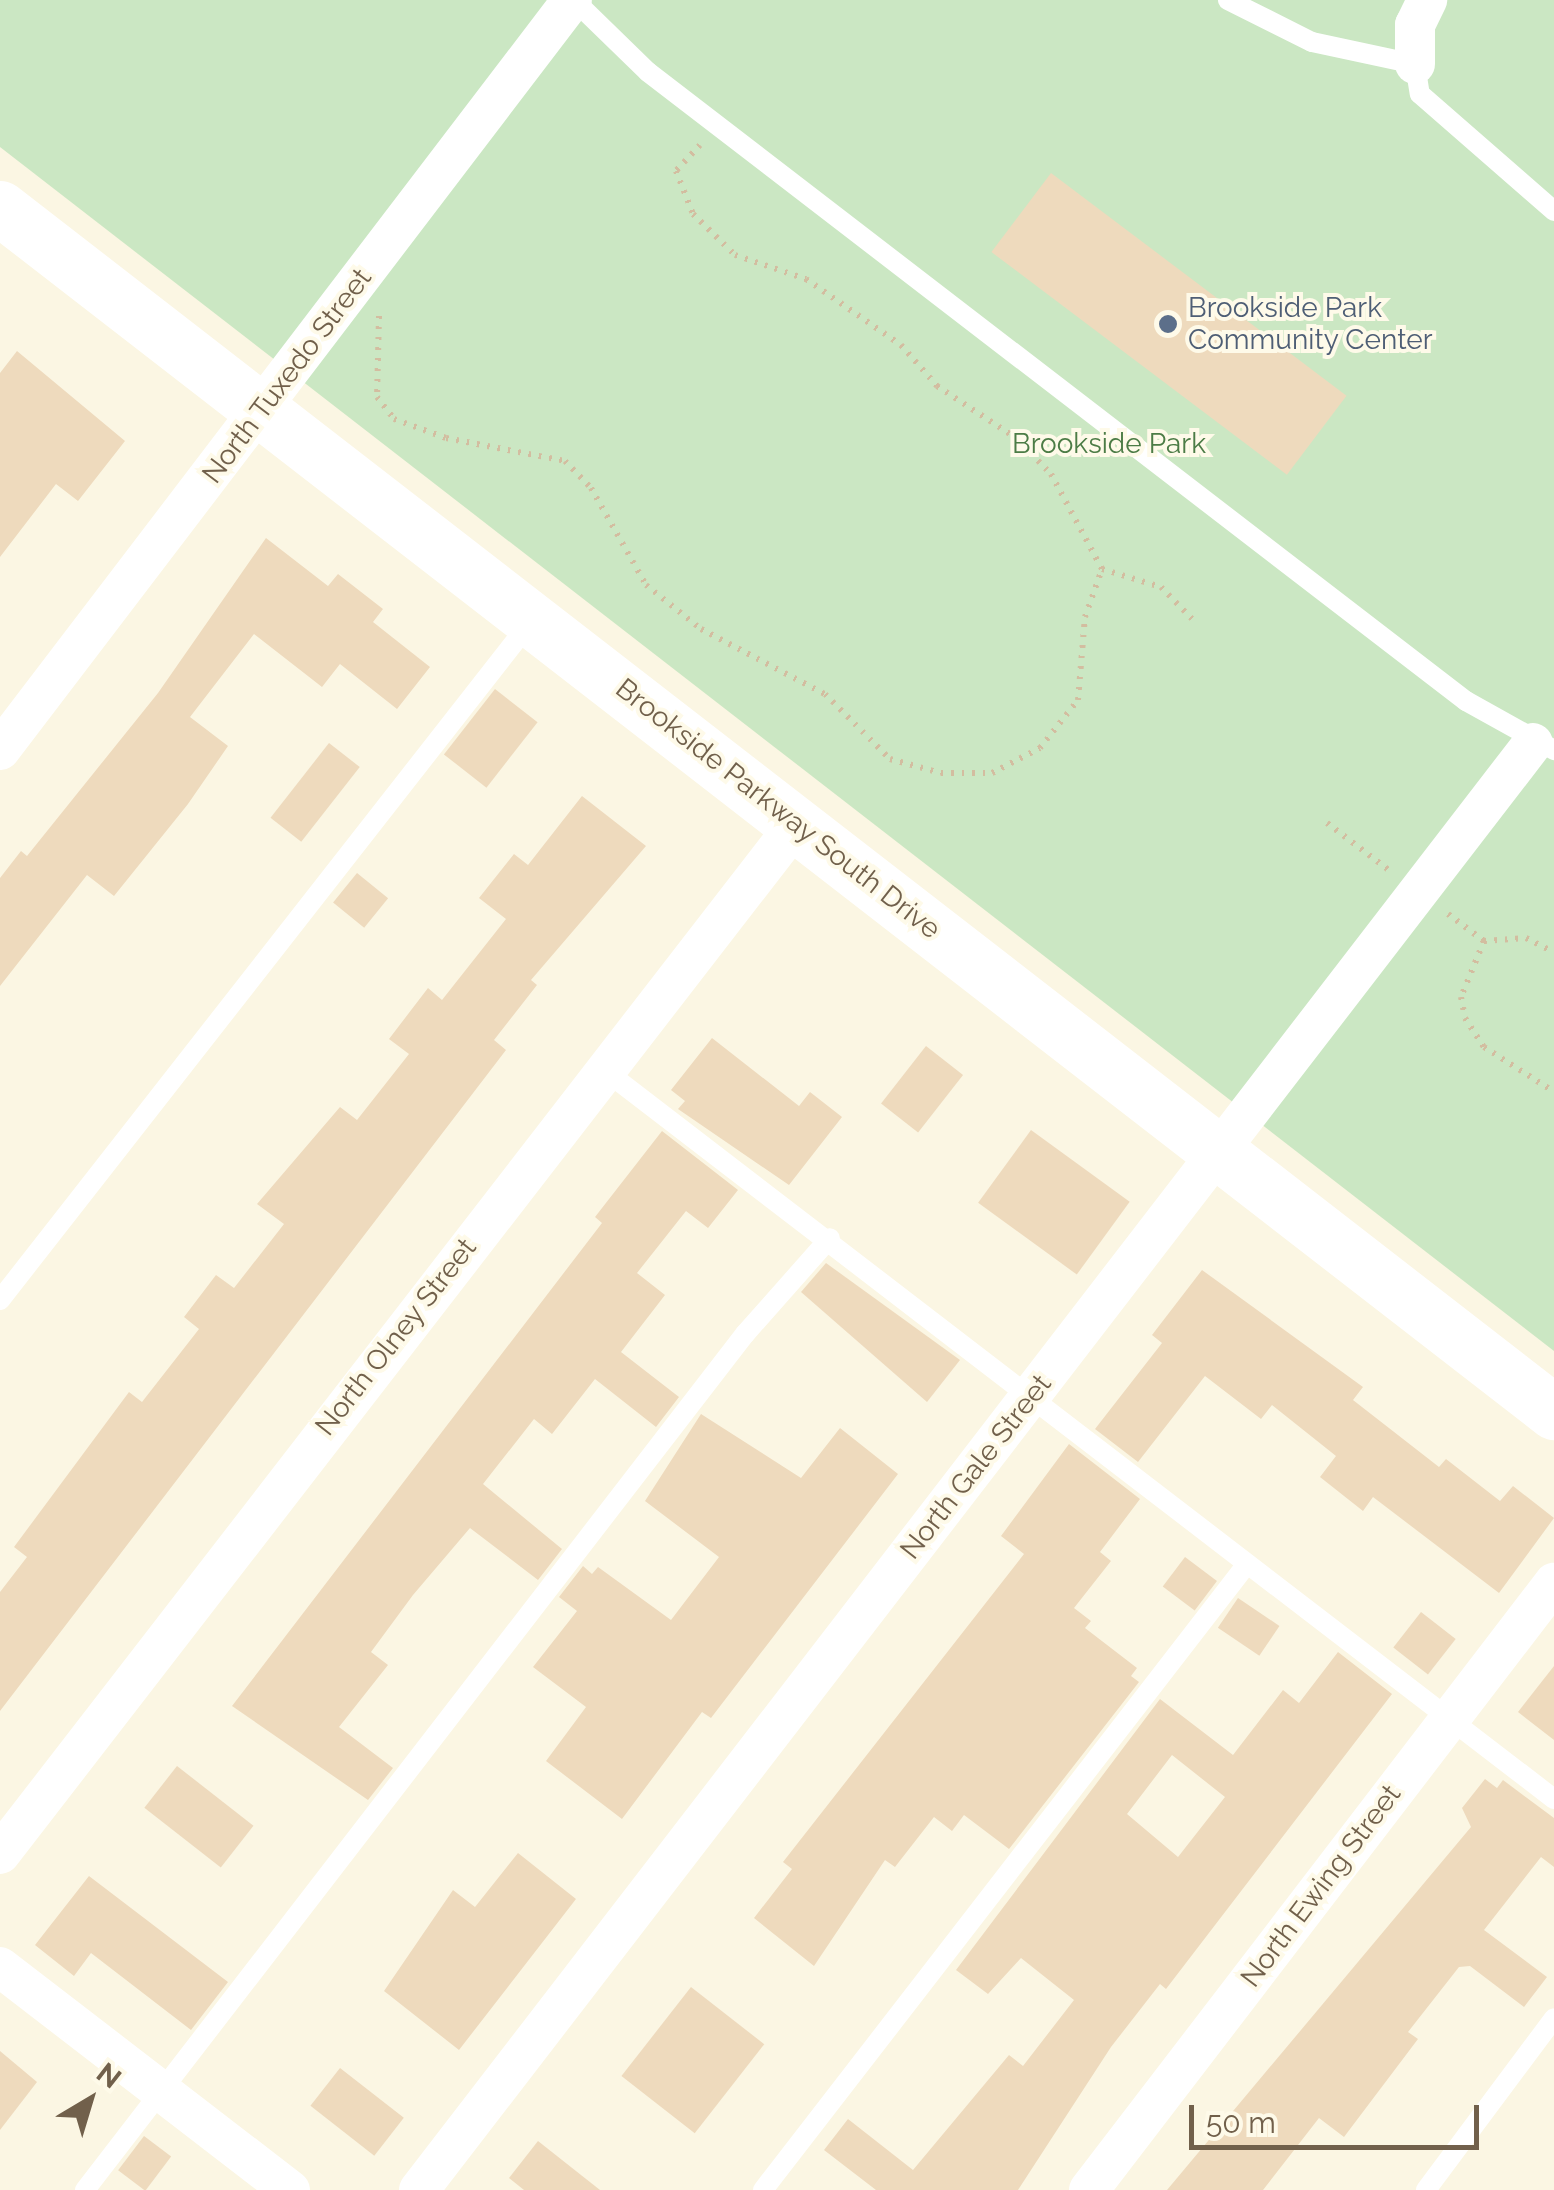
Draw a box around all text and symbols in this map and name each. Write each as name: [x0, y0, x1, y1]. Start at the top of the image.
street label: North Tuxedo Street: [195, 262, 379, 490]
place label: Brookside Park Community Center: [1188, 291, 1433, 357]
marker: Brookside Park Community Center: [1157, 313, 1179, 335]
park label: Brookside Park: [1012, 427, 1206, 461]
street label: Brookside Parkway South Drive: [609, 672, 947, 946]
street label: North Olney Street: [308, 1231, 484, 1443]
street label: North Gale Street: [894, 1368, 1058, 1566]
street label: North Ewing Street: [1234, 1778, 1408, 1994]
north arrow: [40, 2050, 140, 2150]
text: N: [90, 2056, 127, 2096]
scale bar: [1194, 2085, 1484, 2147]
text: 50 m: [1206, 2105, 1276, 2140]

